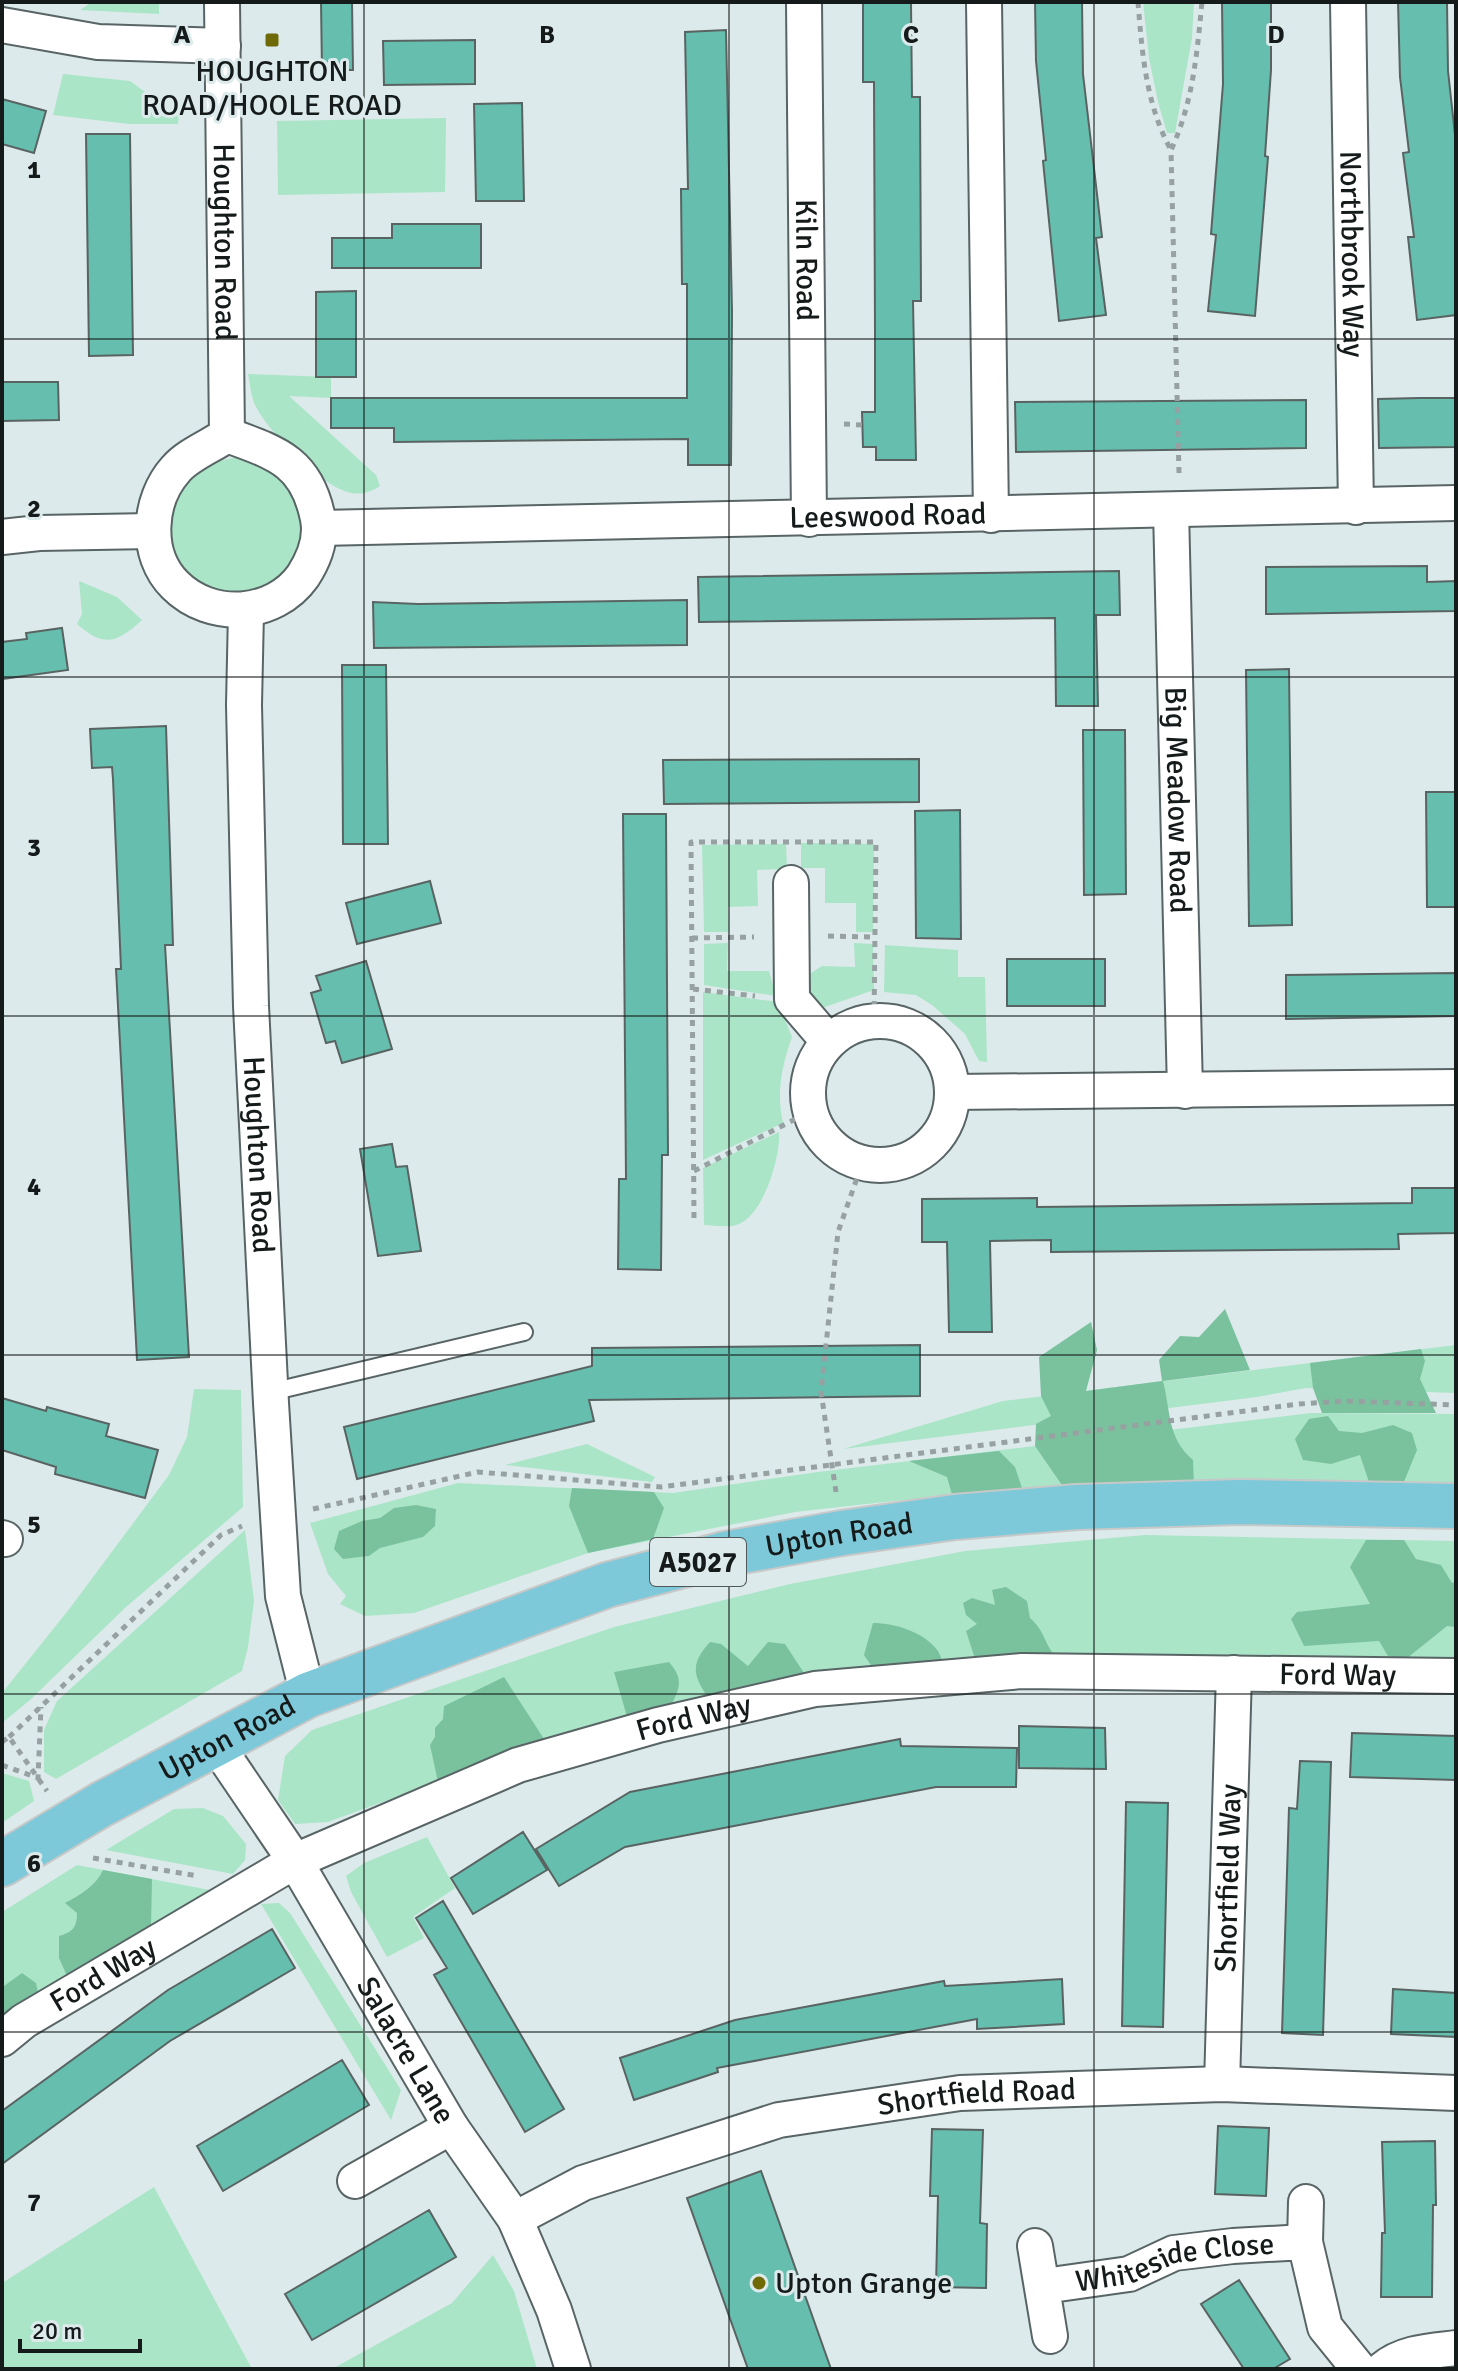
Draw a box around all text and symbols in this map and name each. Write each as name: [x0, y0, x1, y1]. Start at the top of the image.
text: A: [174, 19, 191, 51]
text: B: [539, 19, 555, 51]
text: C: [903, 19, 919, 51]
text: D: [1267, 19, 1285, 51]
marker: HOUGHTON ROAD/HOOLE ROAD: [263, 31, 281, 49]
place label: HOUGHTON ROAD/HOOLE ROAD: [142, 53, 402, 124]
street label: Houghton Road: [205, 143, 244, 341]
street label: Northbrook Way: [1331, 150, 1372, 358]
text: 1: [27, 154, 41, 186]
street label: Kiln Road: [787, 199, 825, 321]
text: 2: [27, 493, 41, 525]
street label: Leeswood Road: [789, 495, 987, 537]
street label: Big Meadow Road: [1156, 686, 1199, 914]
text: 3: [27, 832, 41, 864]
street label: Houghton Road: [235, 1055, 281, 1254]
text: 4: [27, 1171, 41, 1203]
street label: Upton Road: [762, 1505, 915, 1565]
text: 5: [27, 1509, 41, 1541]
road number: A5027: [650, 1538, 746, 1586]
street label: Ford Way: [1279, 1656, 1396, 1694]
street label: Ford Way: [632, 1686, 755, 1749]
street label: Upton Road: [153, 1687, 302, 1790]
street label: Shortfield Way: [1207, 1783, 1250, 1973]
text: 6: [27, 1848, 41, 1880]
street label: Ford Way: [43, 1929, 163, 2021]
street label: Salacre Lane: [348, 1970, 463, 2131]
street label: Shortfield Road: [875, 2071, 1076, 2124]
text: 7: [27, 2187, 41, 2219]
street label: Whiteside Close: [1073, 2226, 1275, 2300]
place label: Upton Grange: [775, 2265, 952, 2302]
marker: Upton Grange: [750, 2274, 768, 2292]
scale bar: [20, 2303, 140, 2353]
text: 20 m: [32, 2316, 82, 2346]

